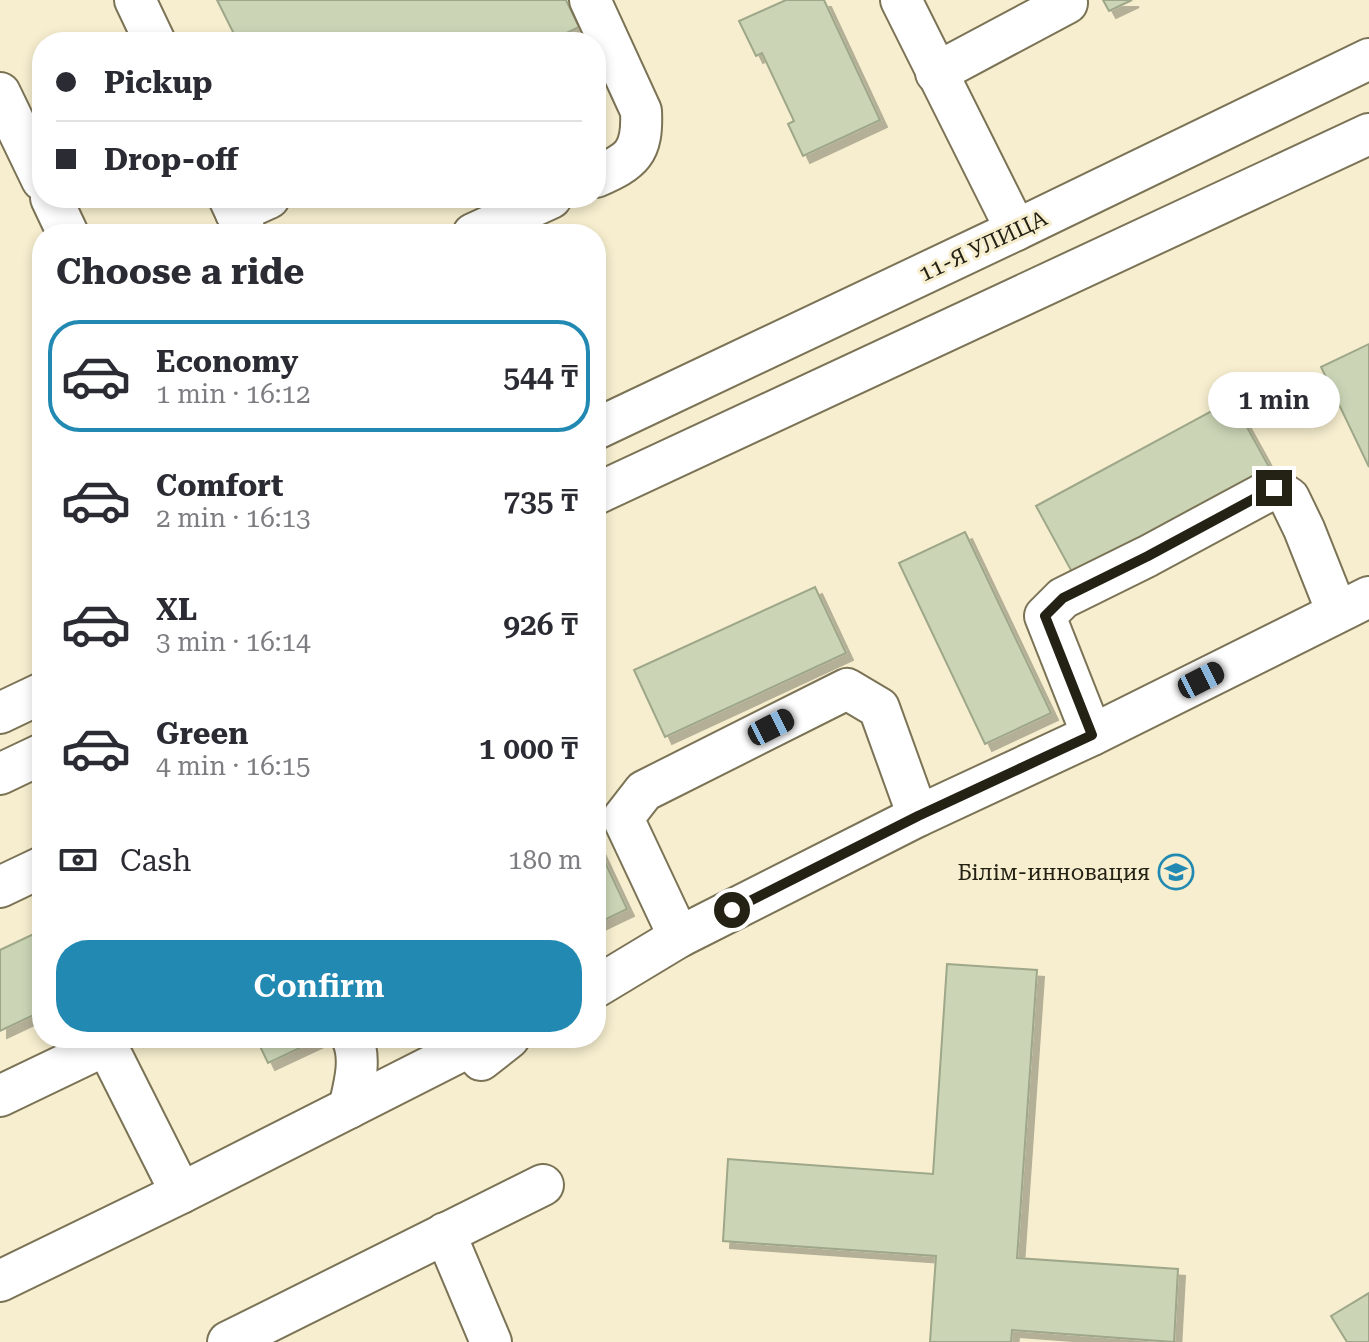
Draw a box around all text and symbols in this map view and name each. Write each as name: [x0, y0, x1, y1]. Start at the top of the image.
text: Pickup: [104, 65, 212, 100]
text: Drop-off: [104, 142, 238, 177]
street label: 11-Я УЛИЦА: [915, 205, 1052, 287]
text: Choose a ride: [56, 251, 304, 293]
icon: car: [60, 340, 132, 412]
text: Economy: [156, 344, 298, 379]
text: 544 ₸: [503, 359, 578, 394]
callout: 1 min: [1208, 372, 1340, 428]
text: 1 min · 16:12: [156, 379, 311, 409]
text: 1 min: [1238, 385, 1310, 415]
icon: car: [60, 464, 132, 536]
text: Comfort: [156, 468, 283, 503]
route end: [1256, 470, 1292, 506]
text: 735 ₸: [503, 483, 578, 518]
text: 2 min · 16:13: [156, 503, 311, 533]
icon: car: [60, 588, 132, 660]
text: XL: [156, 592, 197, 627]
text: 926 ₸: [503, 607, 578, 642]
text: 3 min · 16:14: [156, 627, 311, 657]
car: [1174, 658, 1228, 702]
car: [744, 705, 798, 749]
icon: car: [60, 712, 132, 784]
text: Green: [156, 716, 248, 751]
text: 1 000 ₸: [479, 731, 578, 766]
text: 4 min · 16:15: [156, 751, 311, 781]
icon: cash: [56, 838, 100, 882]
text: Cash: [120, 843, 191, 878]
text: 180 m: [508, 845, 582, 875]
school or university icon: Білім-инновация: [1157, 853, 1195, 891]
place label: Білім-инновация: [957, 860, 1150, 885]
route start: [714, 892, 750, 928]
button: Confirm: [56, 940, 582, 1032]

